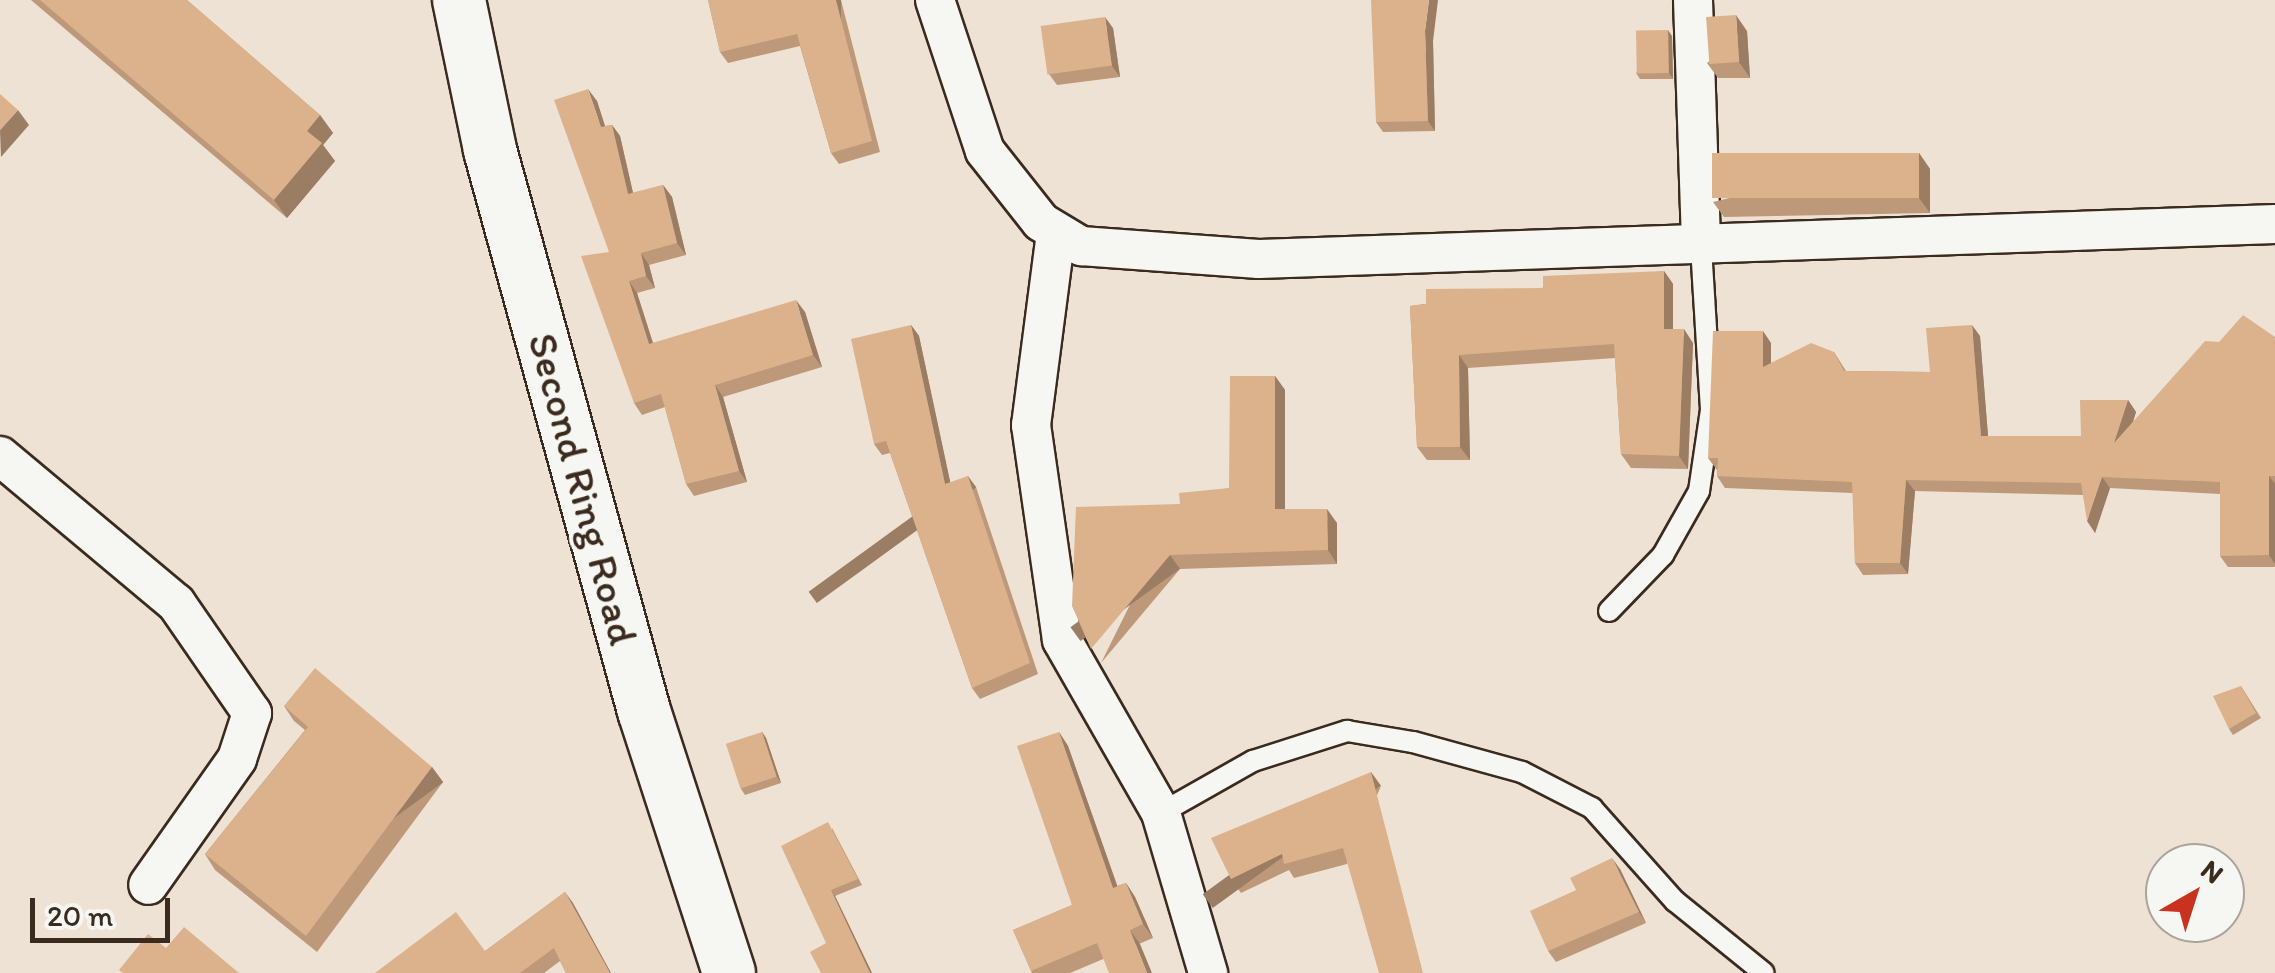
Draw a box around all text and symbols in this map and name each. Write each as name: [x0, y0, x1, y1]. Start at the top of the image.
street label: Second Ring Road: [517, 328, 649, 650]
north arrow: [2145, 843, 2245, 943]
text: N: [2195, 852, 2231, 890]
scale bar: [35, 878, 175, 940]
text: 20 m: [47, 897, 113, 934]

